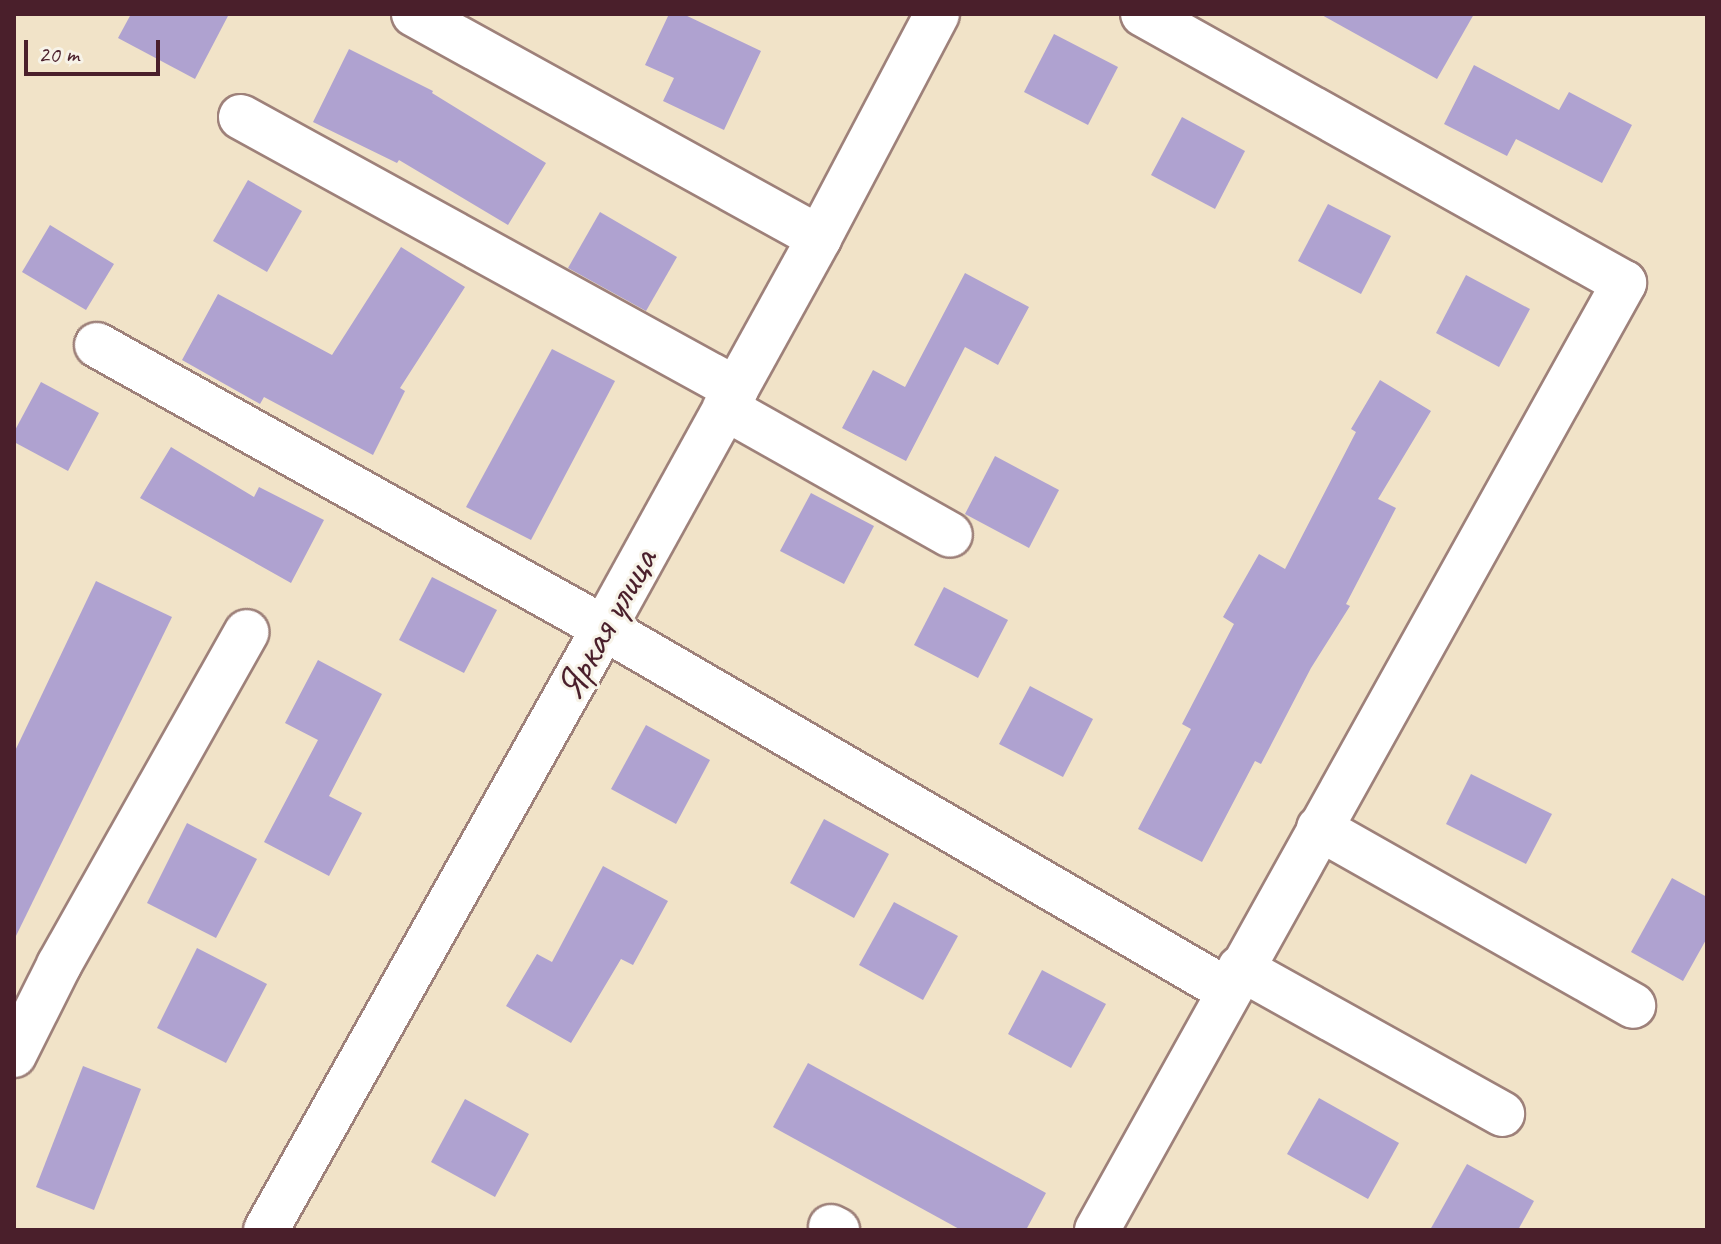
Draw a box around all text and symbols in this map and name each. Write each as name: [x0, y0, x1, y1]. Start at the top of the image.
scale bar: [28, 24, 164, 74]
text: 20 m: [38, 39, 79, 69]
street label: Яркая улица: [544, 539, 668, 709]

